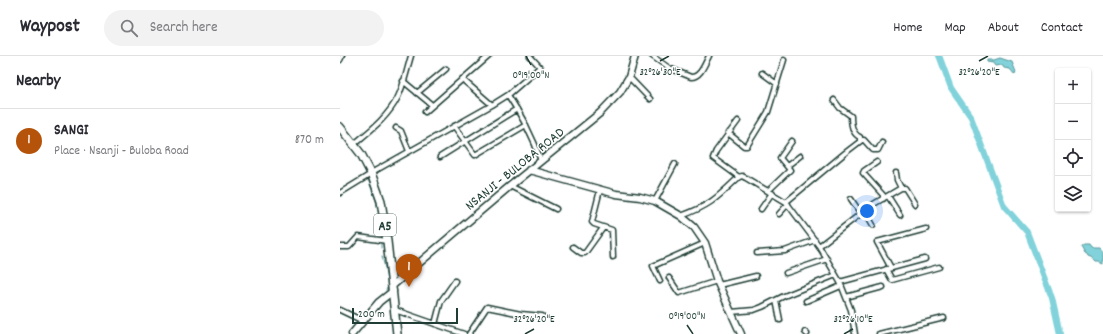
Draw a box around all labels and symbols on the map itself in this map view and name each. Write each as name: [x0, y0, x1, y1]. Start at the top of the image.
text: 32°26'30"E: [639, 66, 681, 80]
text: 32°26'20"E: [958, 66, 1000, 80]
text: 0°19'00"N: [513, 69, 549, 83]
street label: NSANJI - BULOBA ROAD: [461, 123, 569, 216]
your location: [857, 201, 877, 221]
road number: A5: [374, 214, 396, 236]
pin: 1: [396, 254, 422, 287]
scale bar: [352, 306, 458, 325]
text: 0°19'00"N: [669, 310, 705, 324]
text: 32°26'20"E: [513, 313, 555, 327]
text: 32°26'10"E: [834, 313, 873, 327]

